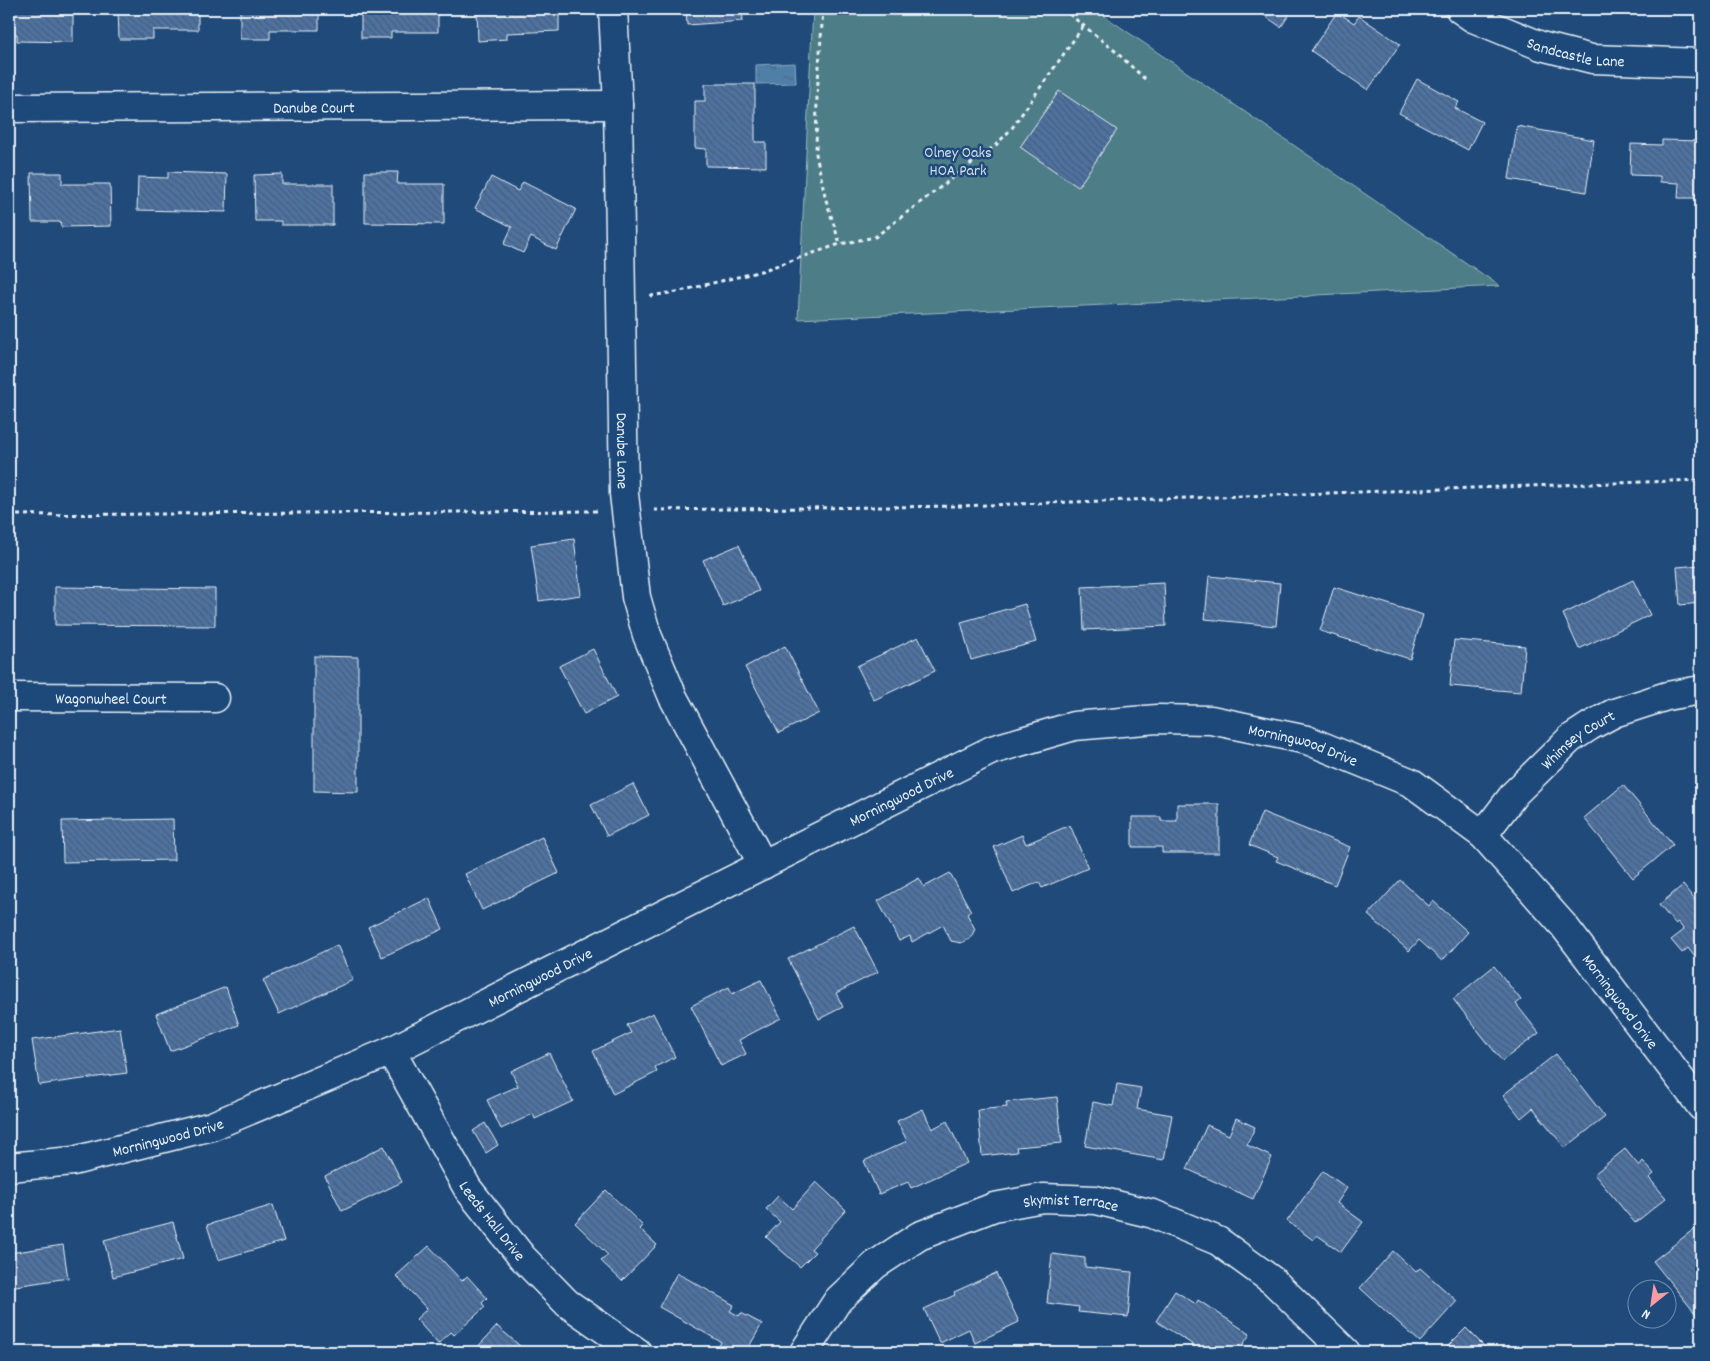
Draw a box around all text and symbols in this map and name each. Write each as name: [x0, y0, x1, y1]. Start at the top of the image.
street label: Sandcastle Lane: [1523, 32, 1625, 74]
street label: Danube Court: [273, 97, 355, 121]
park label: Olney Oaks HOA Park: [924, 142, 992, 183]
street label: Danube Lane: [609, 413, 633, 489]
street label: Wagonwheel Court: [55, 688, 167, 712]
street label: Whimsey Court: [1537, 705, 1620, 776]
street label: Morningwood Drive: [1246, 719, 1361, 774]
street label: Morningwood Drive: [846, 762, 958, 834]
street label: Morningwood Drive: [485, 943, 597, 1015]
street label: Morningwood Drive: [1575, 950, 1663, 1055]
street label: Morningwood Drive: [110, 1113, 228, 1165]
street label: Leeds Hall Drive: [452, 1177, 530, 1267]
street label: Skymist Terrace: [1021, 1189, 1121, 1219]
north arrow: [1628, 1278, 1678, 1328]
text: N: [1638, 1303, 1654, 1324]

